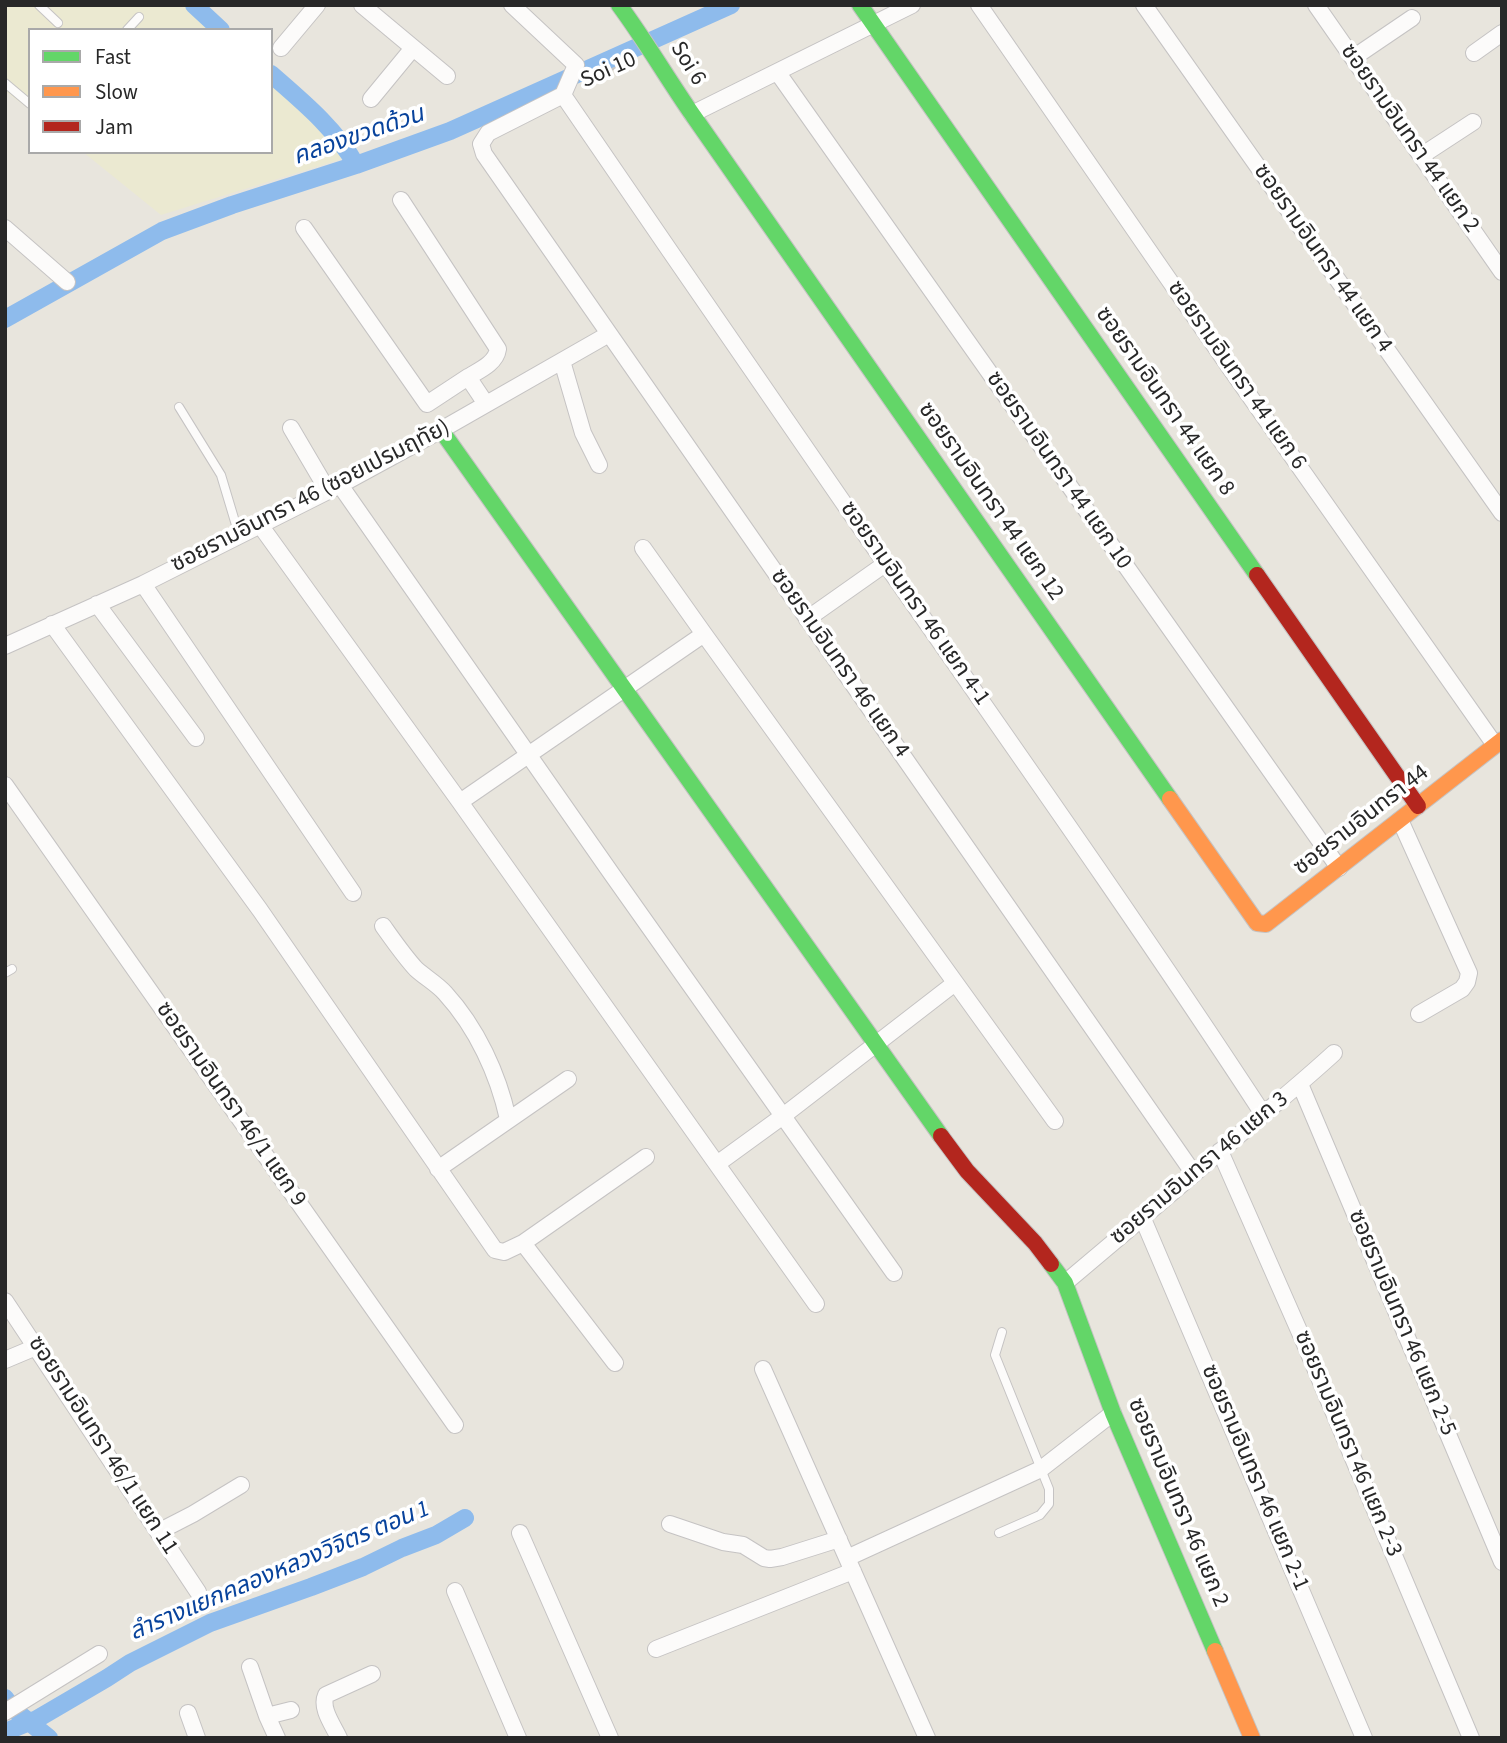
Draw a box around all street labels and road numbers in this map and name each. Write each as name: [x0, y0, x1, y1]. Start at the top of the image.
street label: Soi 6: [663, 37, 711, 91]
street label: ซอยรามอินทรา 44 แยก 2: [1333, 39, 1485, 239]
street label: Soi 10: [577, 47, 641, 95]
street label: ซอยรามอินทรา 44 แยก 4: [1246, 159, 1398, 359]
street label: ซอยรามอินทรา 44 แยก 6: [1160, 276, 1312, 476]
street label: ซอยรามอินทรา 44 แยก 8: [1088, 302, 1240, 502]
street label: ซอยรามอินทรา 44 แยก 10: [979, 367, 1137, 575]
street label: ซอยรามอินทรา 44 แยก 12: [911, 398, 1069, 606]
street label: ซอยรามอินทรา 46 (ซอยเปรมฤทัย): [167, 415, 455, 579]
street label: ซอยรามอินทรา 46 แยก 4-1: [833, 497, 995, 711]
street label: ซอยรามอินทรา 46 แยก 4: [763, 564, 915, 764]
street label: ซอยรามอินทรา 44: [1289, 760, 1435, 882]
street label: ซอยรามอินทรา 46/1 แยก 9: [149, 997, 311, 1213]
street label: ซอยรามอินทรา 46 แยก 3: [1105, 1086, 1295, 1252]
street label: ซอยรามอินทรา 46 แยก 2-5: [1341, 1206, 1461, 1440]
street label: ซอยรามอินทรา 46 แยก 2-3: [1287, 1327, 1407, 1561]
street label: ซอยรามอินทรา 46/1 แยก 11: [21, 1332, 183, 1560]
street label: ซอยรามอินทรา 46 แยก 2-1: [1194, 1361, 1314, 1595]
street label: ซอยรามอินทรา 46 แยก 2: [1121, 1394, 1233, 1612]

